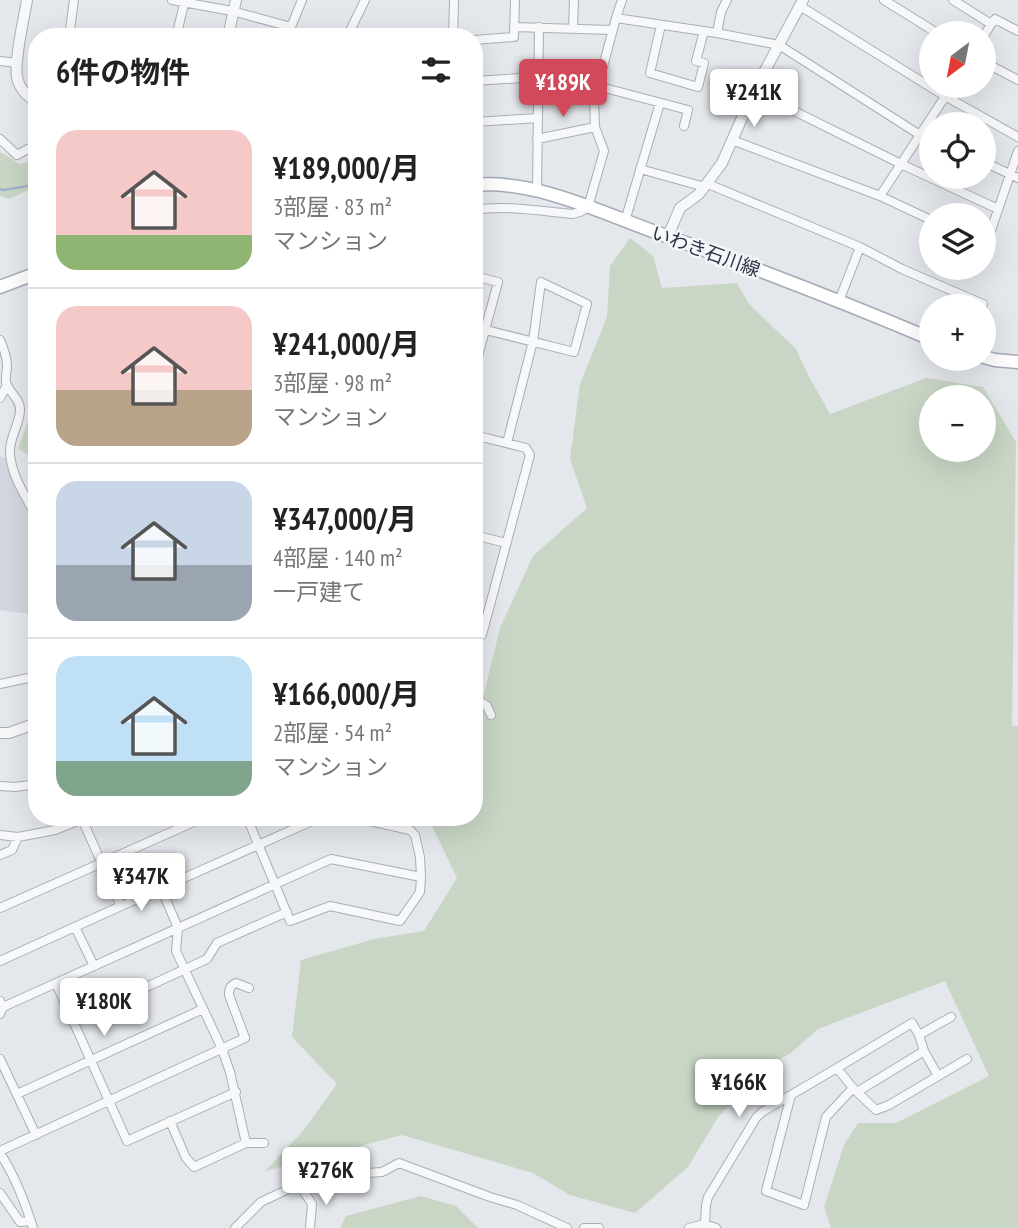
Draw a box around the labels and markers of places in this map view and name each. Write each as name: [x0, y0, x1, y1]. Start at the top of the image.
pin: ¥189K: [514, 60, 612, 119]
pin: ¥241K: [705, 69, 803, 129]
pin: ¥347K: [92, 853, 190, 913]
pin: ¥180K: [55, 978, 153, 1038]
pin: ¥166K: [690, 1060, 788, 1119]
pin: ¥276K: [277, 1148, 375, 1207]

